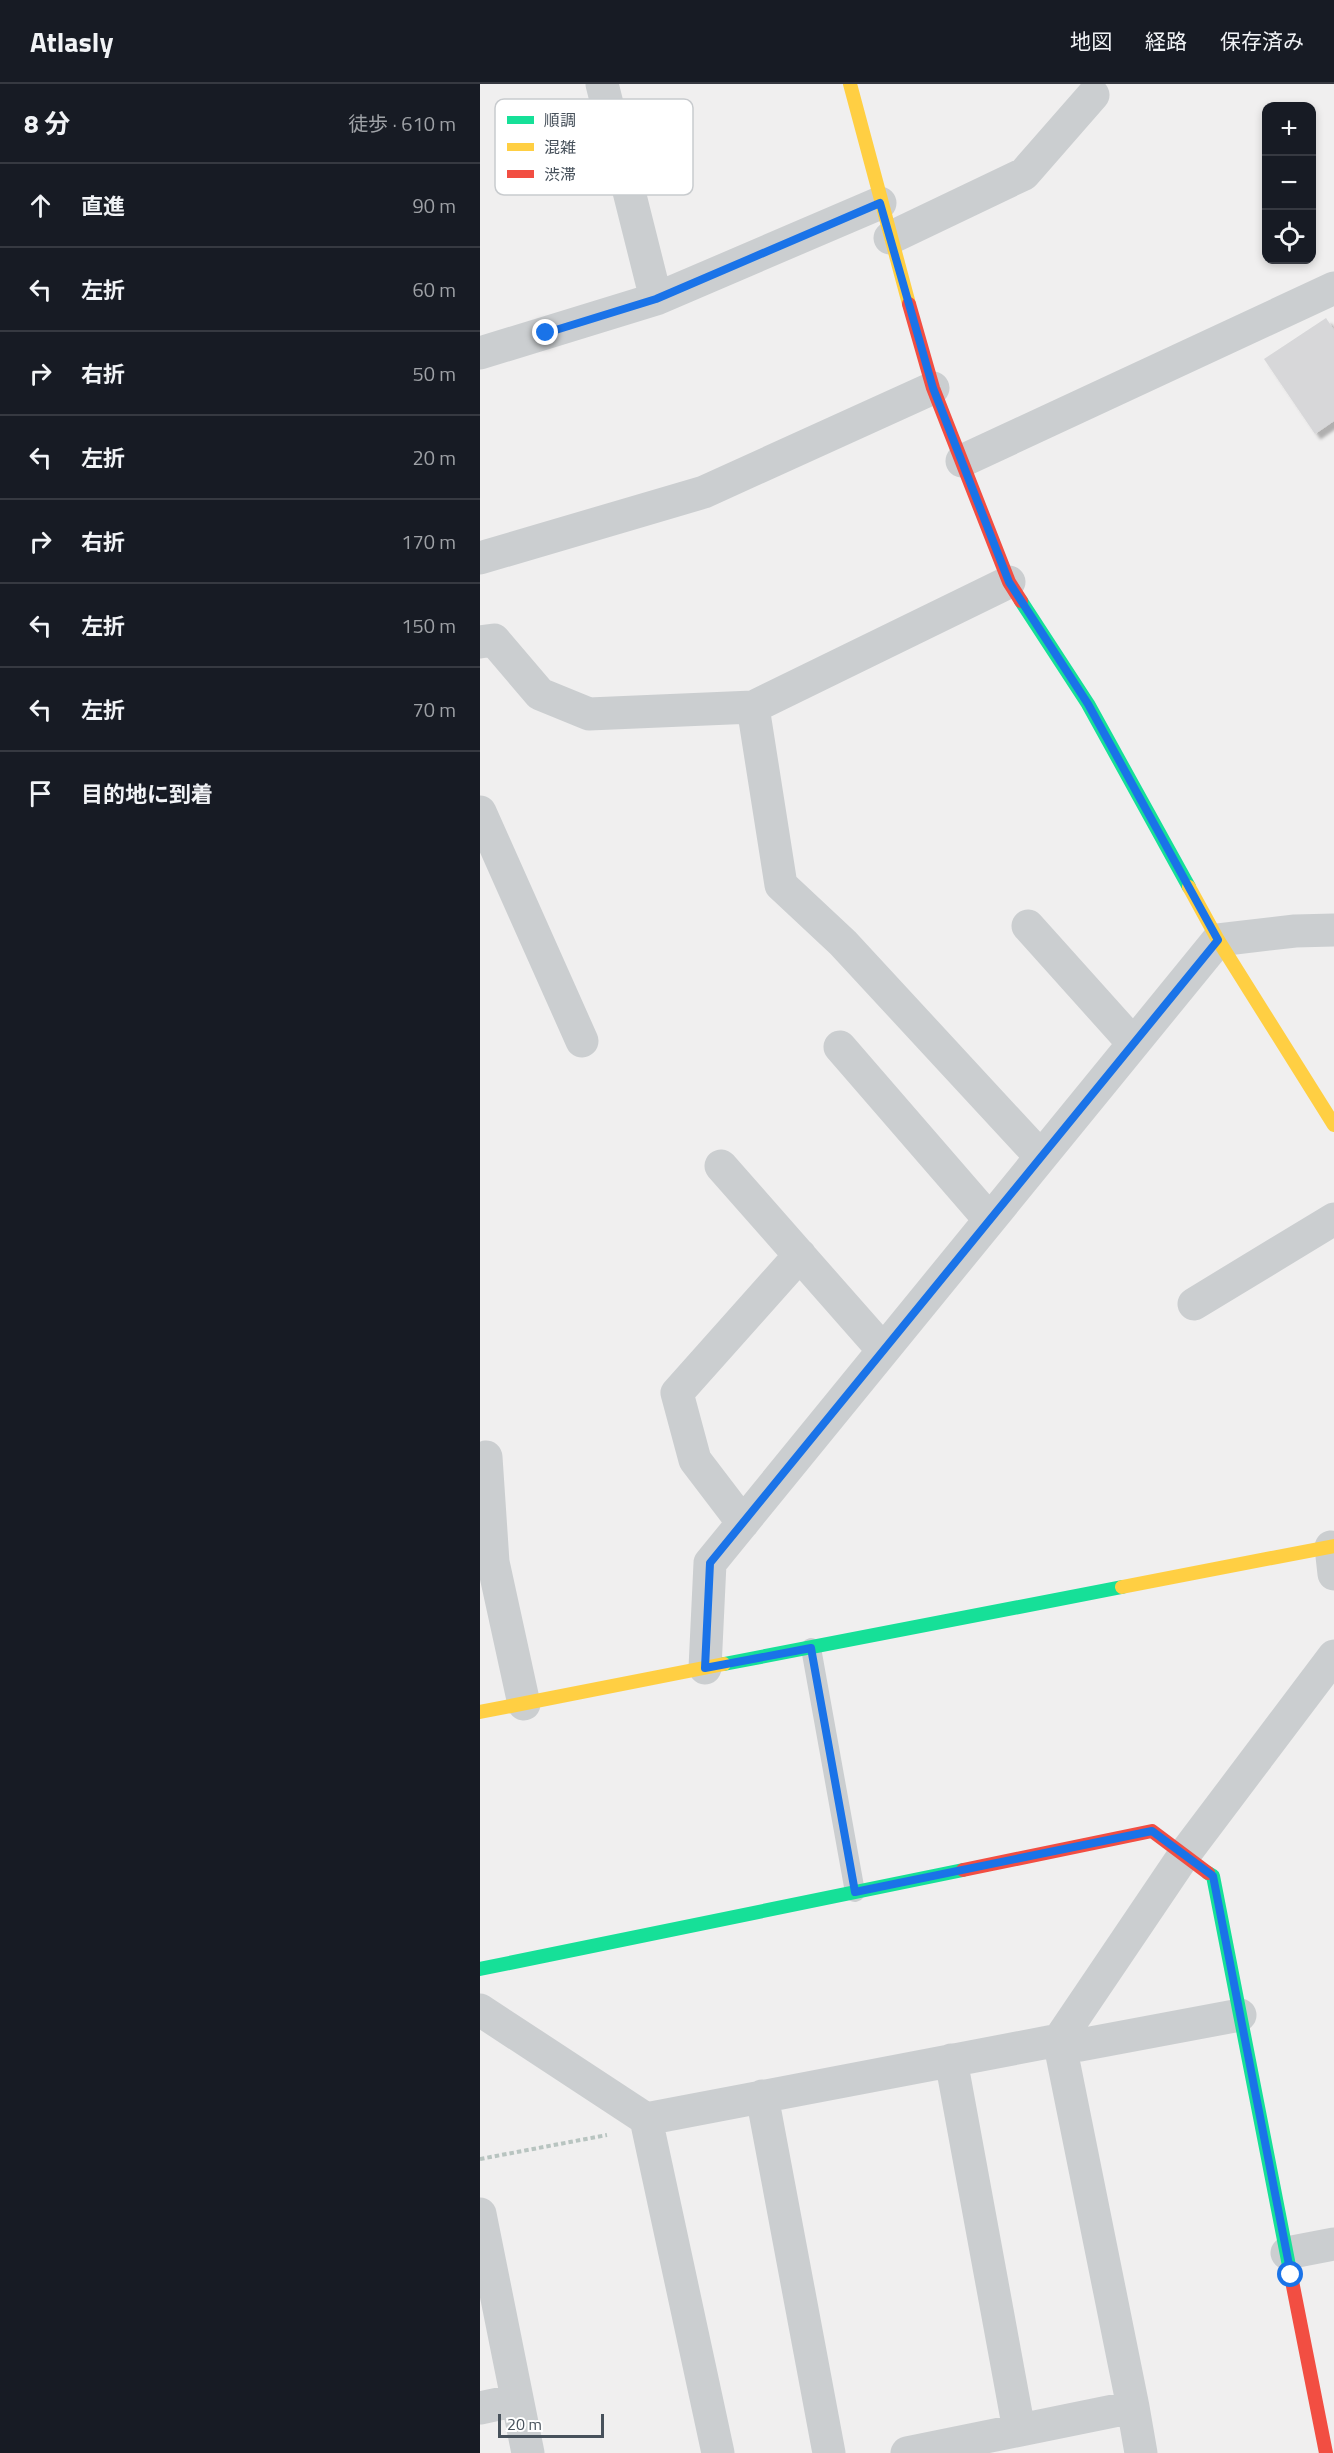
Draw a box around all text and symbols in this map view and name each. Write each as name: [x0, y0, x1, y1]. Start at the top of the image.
text: Atlasly: [30, 20, 113, 63]
text: 地図: [1070, 25, 1112, 57]
text: 経路: [1145, 25, 1187, 57]
text: 保存済み: [1220, 25, 1304, 57]
legend: [495, 99, 693, 195]
map controls: [1262, 102, 1316, 264]
button: +: [1262, 102, 1316, 156]
text: 8 分: [24, 104, 70, 143]
text: 徒歩 · 610 m: [348, 108, 456, 139]
text: 順調: [544, 108, 576, 132]
text: 混雑: [544, 135, 576, 159]
button: −: [1262, 156, 1316, 210]
text: 渋滞: [544, 162, 576, 186]
icon: ahead: [24, 189, 57, 222]
text: 直進: [81, 189, 125, 223]
text: 90 m: [412, 190, 456, 221]
button: locate: [1262, 210, 1316, 264]
icon: left: [24, 273, 57, 306]
text: 左折: [81, 273, 125, 307]
text: 60 m: [412, 274, 456, 305]
route end: [532, 319, 558, 345]
icon: right: [24, 357, 57, 390]
text: 右折: [81, 357, 125, 391]
text: 50 m: [412, 358, 456, 389]
icon: left: [24, 441, 57, 474]
text: 左折: [81, 441, 125, 475]
text: 20 m: [412, 442, 456, 473]
icon: right: [24, 525, 57, 558]
text: 右折: [81, 525, 125, 559]
text: 170 m: [401, 526, 456, 557]
icon: left: [24, 609, 57, 642]
text: 左折: [81, 609, 125, 643]
text: 150 m: [401, 610, 456, 641]
icon: left: [24, 693, 57, 726]
text: 左折: [81, 693, 125, 727]
text: 70 m: [412, 694, 456, 725]
icon: arrive: [24, 777, 57, 810]
text: 目的地に到着: [81, 777, 213, 811]
route start: [1277, 2261, 1303, 2287]
scale bar: [498, 2411, 604, 2438]
text: 20 m: [507, 2412, 542, 2436]

